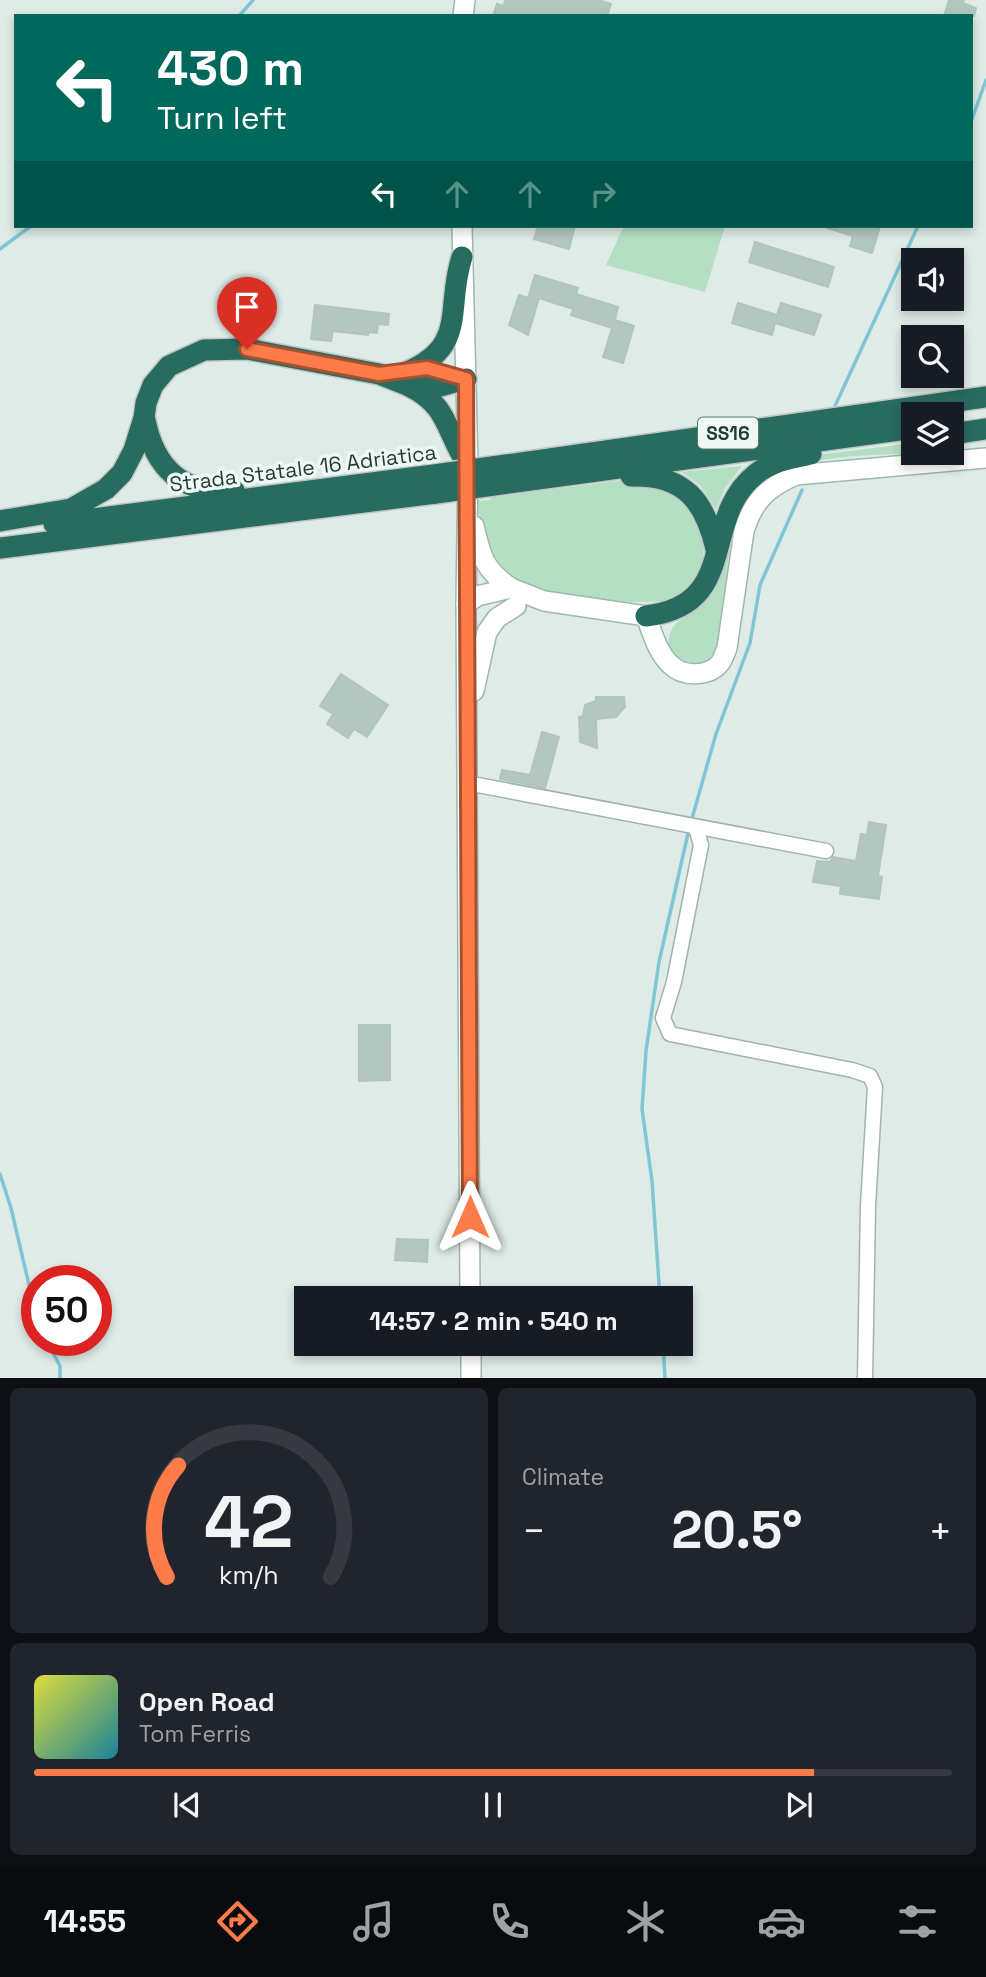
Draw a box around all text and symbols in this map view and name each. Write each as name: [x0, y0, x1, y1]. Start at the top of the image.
text: 430 m: [157, 37, 304, 99]
icon: left: [42, 42, 133, 133]
text: Turn left: [157, 98, 287, 138]
icon: left: [365, 175, 403, 213]
icon: ahead: [438, 175, 476, 213]
icon: ahead: [511, 175, 549, 213]
icon: right: [584, 175, 622, 213]
map controls: [901, 248, 964, 465]
button: sound: [901, 248, 964, 311]
pin: [217, 277, 277, 349]
icon: arrive: [228, 288, 266, 326]
button: search: [901, 325, 964, 388]
button: layers: [901, 402, 964, 465]
road number: SS16: [698, 418, 758, 448]
street label: Strada Statale 16 Adriatica: [168, 438, 438, 498]
position arrow: [433, 1180, 507, 1254]
speed limit sign: 50: [21, 1265, 112, 1356]
text: 14:57 · 2 min · 540 m: [369, 1304, 618, 1338]
text: Climate: [522, 1462, 604, 1492]
text: 42: [204, 1475, 294, 1568]
text: 20.5°: [671, 1497, 803, 1563]
text: −: [522, 1507, 546, 1555]
text: +: [928, 1507, 952, 1555]
text: km/h: [219, 1558, 279, 1590]
text: Open Road: [139, 1685, 275, 1719]
text: Tom Ferris: [139, 1719, 251, 1749]
icon: previous: [168, 1786, 206, 1824]
icon: pause: [474, 1786, 512, 1824]
icon: next: [780, 1786, 818, 1824]
icon: directions: [213, 1897, 262, 1946]
icon: music: [349, 1897, 398, 1946]
icon: phone: [485, 1897, 534, 1946]
icon: climate: [621, 1897, 670, 1946]
icon: car: [757, 1897, 806, 1946]
icon: filters: [893, 1897, 942, 1946]
text: 14:55: [44, 1901, 126, 1941]

